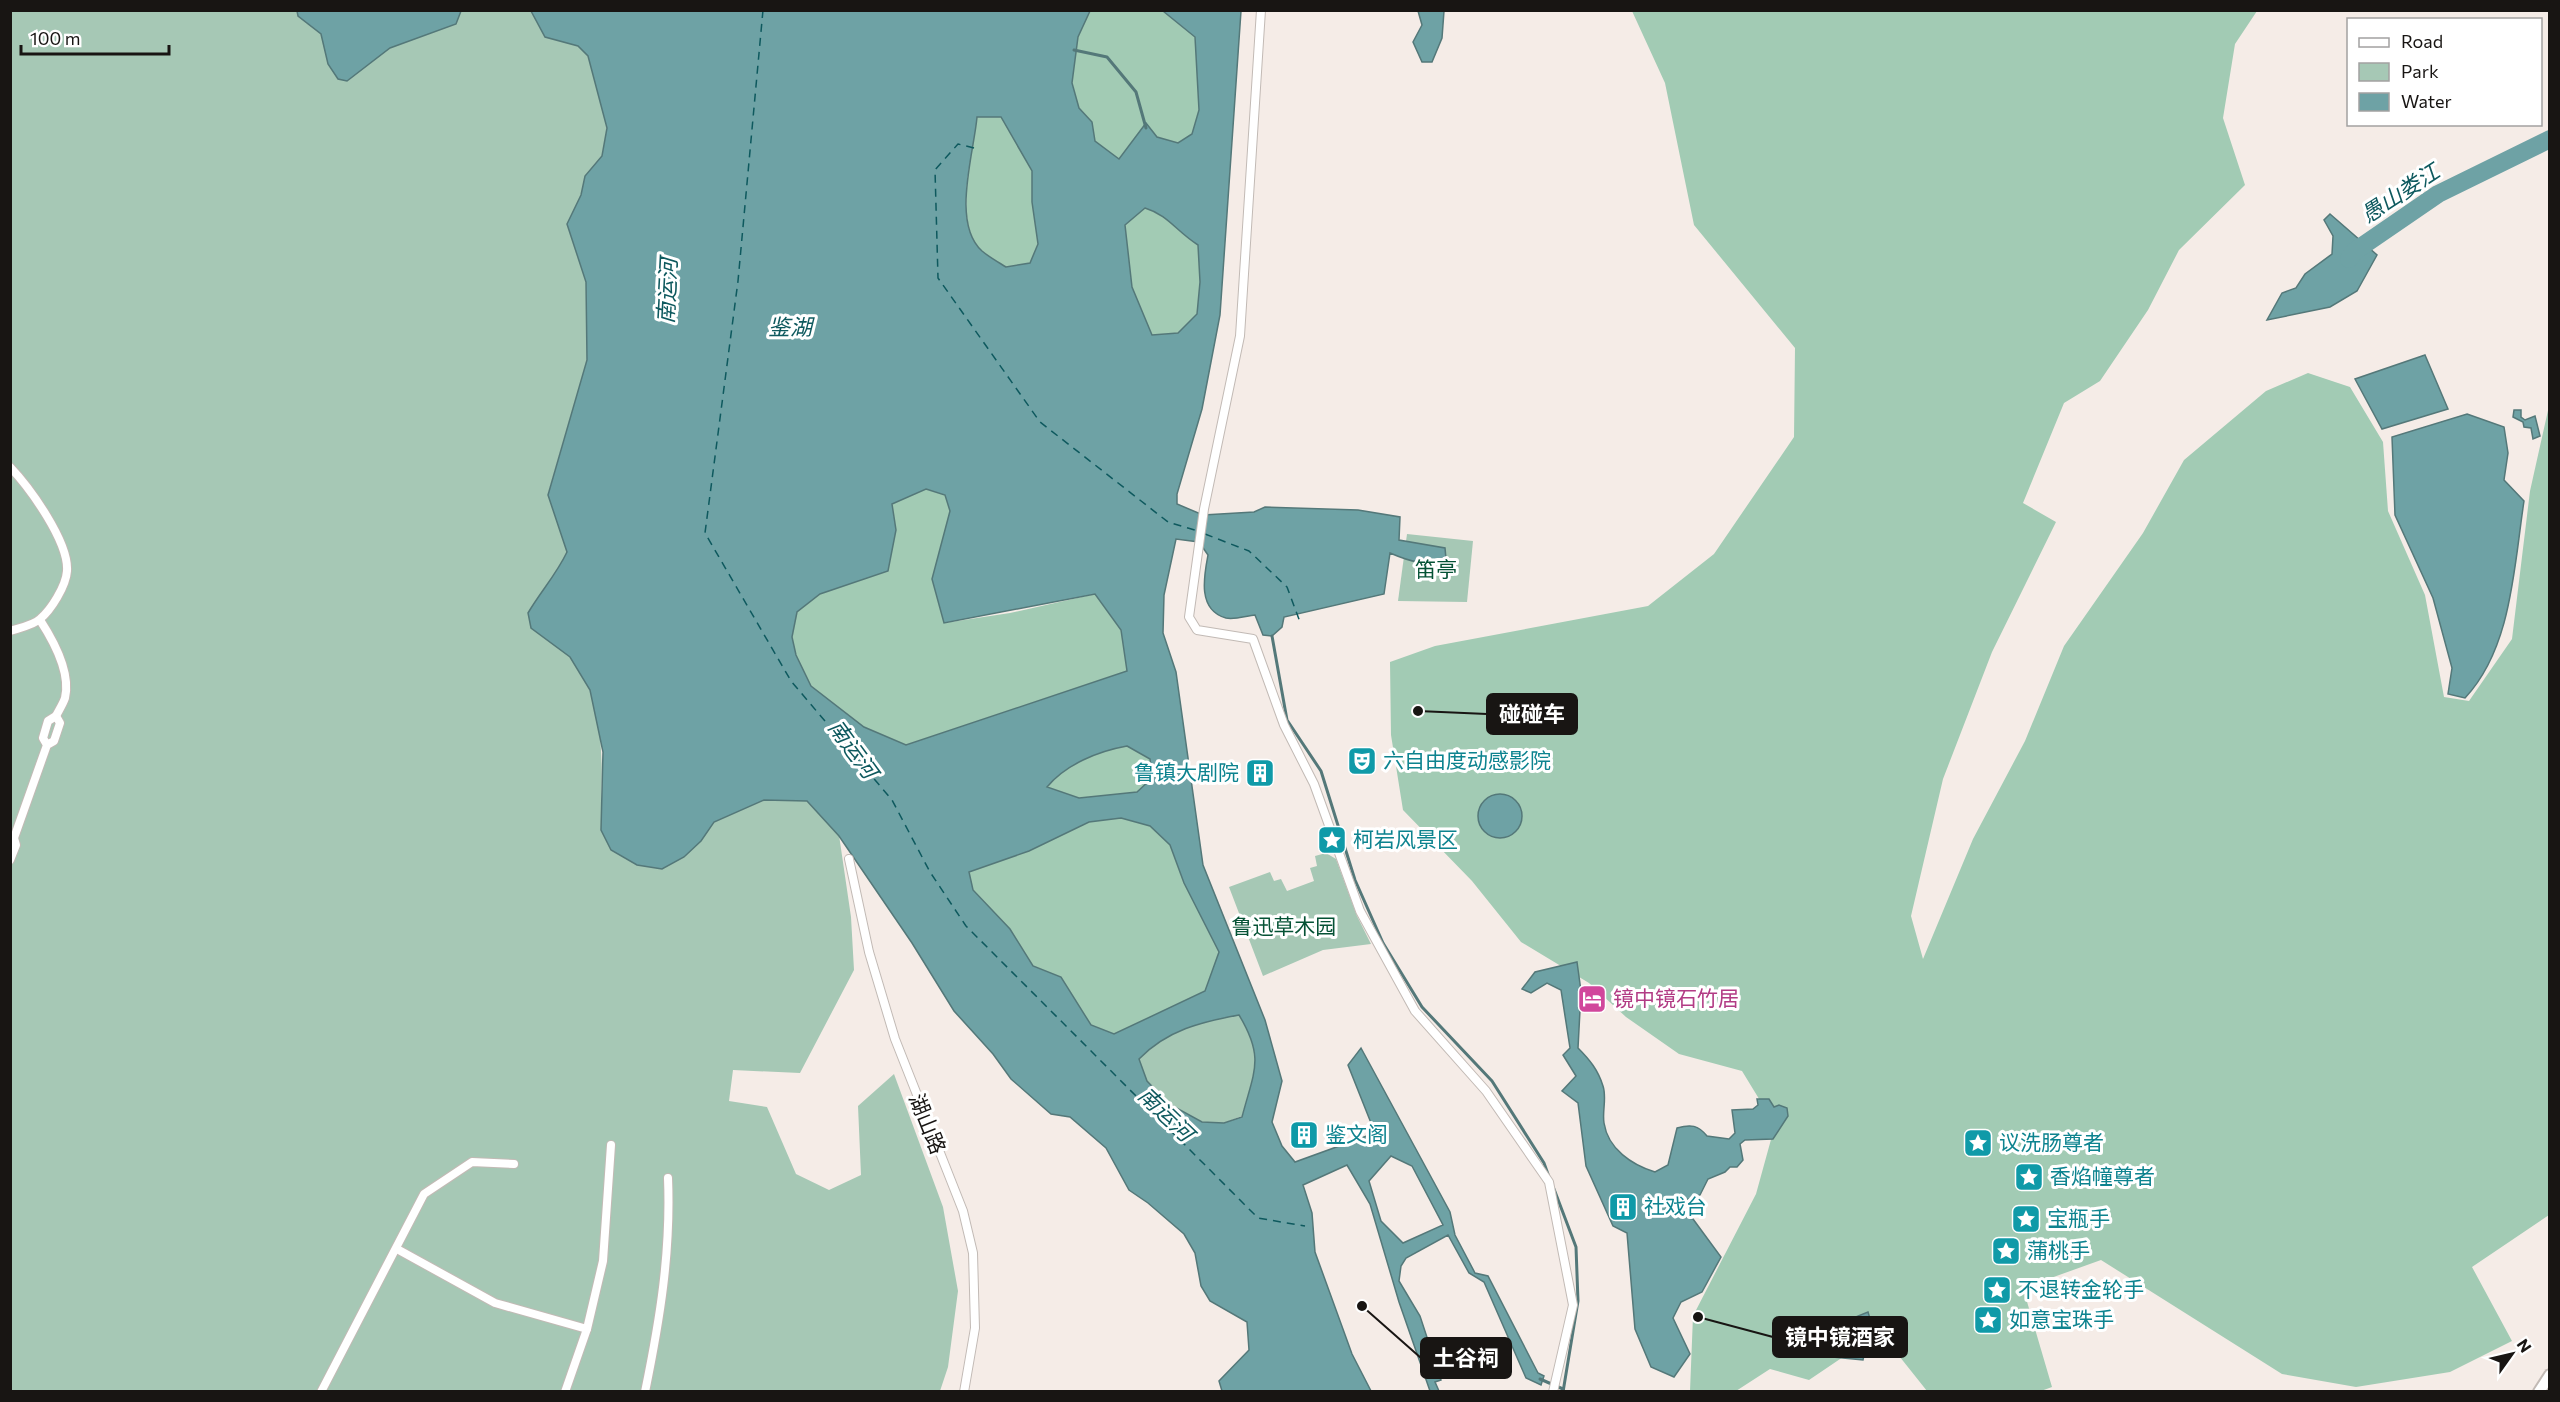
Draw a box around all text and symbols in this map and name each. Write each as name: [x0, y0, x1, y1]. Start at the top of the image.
scale bar: [21, 18, 170, 56]
legend: [2347, 18, 2542, 126]
text: 100 m: [30, 27, 80, 49]
text: Road: [2401, 30, 2443, 52]
text: Park: [2401, 60, 2439, 82]
text: Water: [2401, 90, 2452, 112]
water label: 愚山娄江: [2355, 156, 2446, 228]
water label: 南运河: [651, 253, 682, 325]
water label: 鉴湖: [768, 313, 815, 340]
park label: 笛亭: [1415, 556, 1457, 581]
callout: 碰碰车: [1487, 694, 1577, 734]
text: 碰碰车: [1499, 700, 1565, 727]
water label: 南运河: [823, 714, 886, 787]
theatre icon: 六自由度动感影院: [1346, 745, 1378, 777]
place label: 六自由度动感影院: [1383, 747, 1551, 772]
building icon: 鲁镇大剧院: [1244, 757, 1276, 789]
place label: 鲁镇大剧院: [1134, 759, 1239, 784]
place icon: 柯岩风景区: [1316, 824, 1348, 856]
place label: 柯岩风景区: [1353, 826, 1458, 851]
park label: 鲁迅草木园: [1232, 913, 1337, 938]
hotel icon: 镜中镜石竹居: [1576, 983, 1608, 1015]
place label: 镜中镜石竹居: [1613, 985, 1739, 1010]
water label: 南运河: [1133, 1081, 1202, 1149]
street label: 湖山路: [905, 1090, 952, 1157]
building icon: 鉴文阁: [1288, 1119, 1320, 1151]
place label: 鉴文阁: [1325, 1121, 1388, 1146]
place icon: 议洗肠尊者: [1962, 1127, 1994, 1159]
place label: 议洗肠尊者: [1999, 1129, 2104, 1154]
place icon: 香焰幢尊者: [2013, 1161, 2045, 1193]
place label: 香焰幢尊者: [2050, 1163, 2155, 1188]
building icon: 社戏台: [1607, 1191, 1639, 1223]
place label: 社戏台: [1644, 1193, 1707, 1218]
place icon: 宝瓶手: [2010, 1203, 2042, 1235]
place label: 宝瓶手: [2047, 1205, 2110, 1230]
place icon: 蒲桃手: [1990, 1235, 2022, 1267]
place label: 蒲桃手: [2027, 1237, 2090, 1262]
place icon: 不退转金轮手: [1981, 1274, 2013, 1306]
place label: 不退转金轮手: [2018, 1276, 2144, 1301]
place icon: 如意宝珠手: [1972, 1304, 2004, 1336]
place label: 如意宝珠手: [2009, 1306, 2114, 1331]
callout: 镜中镜酒家: [1773, 1317, 1907, 1357]
text: 镜中镜酒家: [1785, 1323, 1895, 1350]
north arrow: [2482, 1324, 2542, 1384]
text: N: [2514, 1335, 2536, 1356]
callout: 土谷祠: [1421, 1338, 1511, 1378]
text: 土谷祠: [1433, 1344, 1499, 1371]

